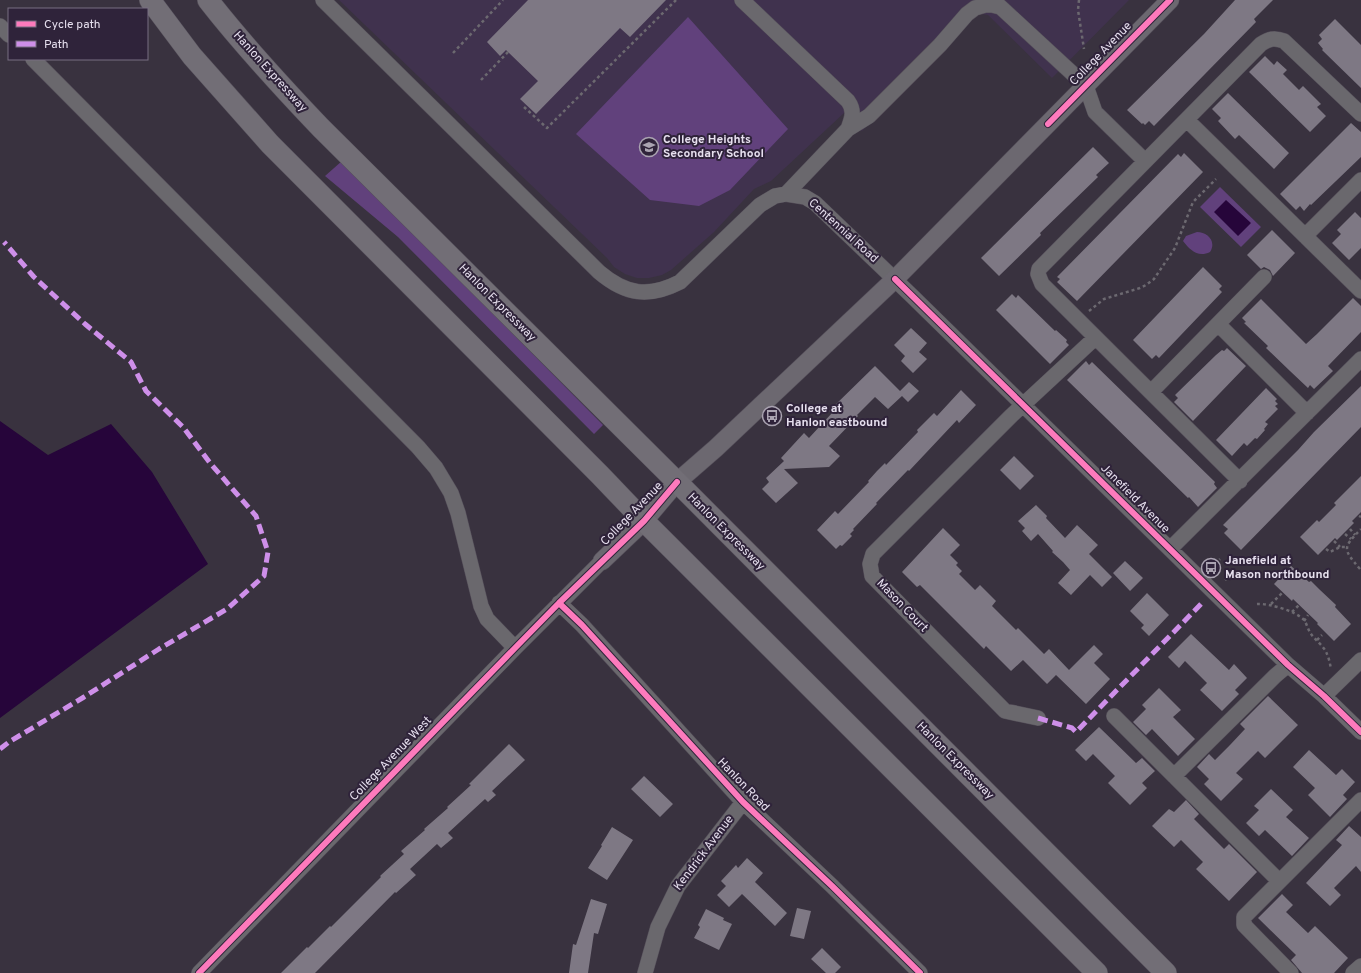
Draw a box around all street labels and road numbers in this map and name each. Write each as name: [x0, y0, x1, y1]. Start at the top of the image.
street label: College Avenue: [1066, 19, 1136, 89]
street label: Hanlon Expressway: [229, 28, 311, 116]
street label: Centennial Road: [805, 195, 881, 267]
street label: Hanlon Expressway: [455, 261, 539, 345]
street label: Janefield Avenue: [1097, 461, 1173, 537]
street label: College Avenue: [597, 479, 667, 549]
street label: Hanlon Expressway: [684, 490, 768, 574]
street label: Mason Court: [873, 576, 931, 636]
street label: College Avenue West: [346, 713, 436, 805]
street label: Hanlon Expressway: [913, 719, 997, 803]
street label: Hanlon Road: [713, 755, 773, 815]
street label: Kendrick Avenue: [670, 812, 738, 894]

